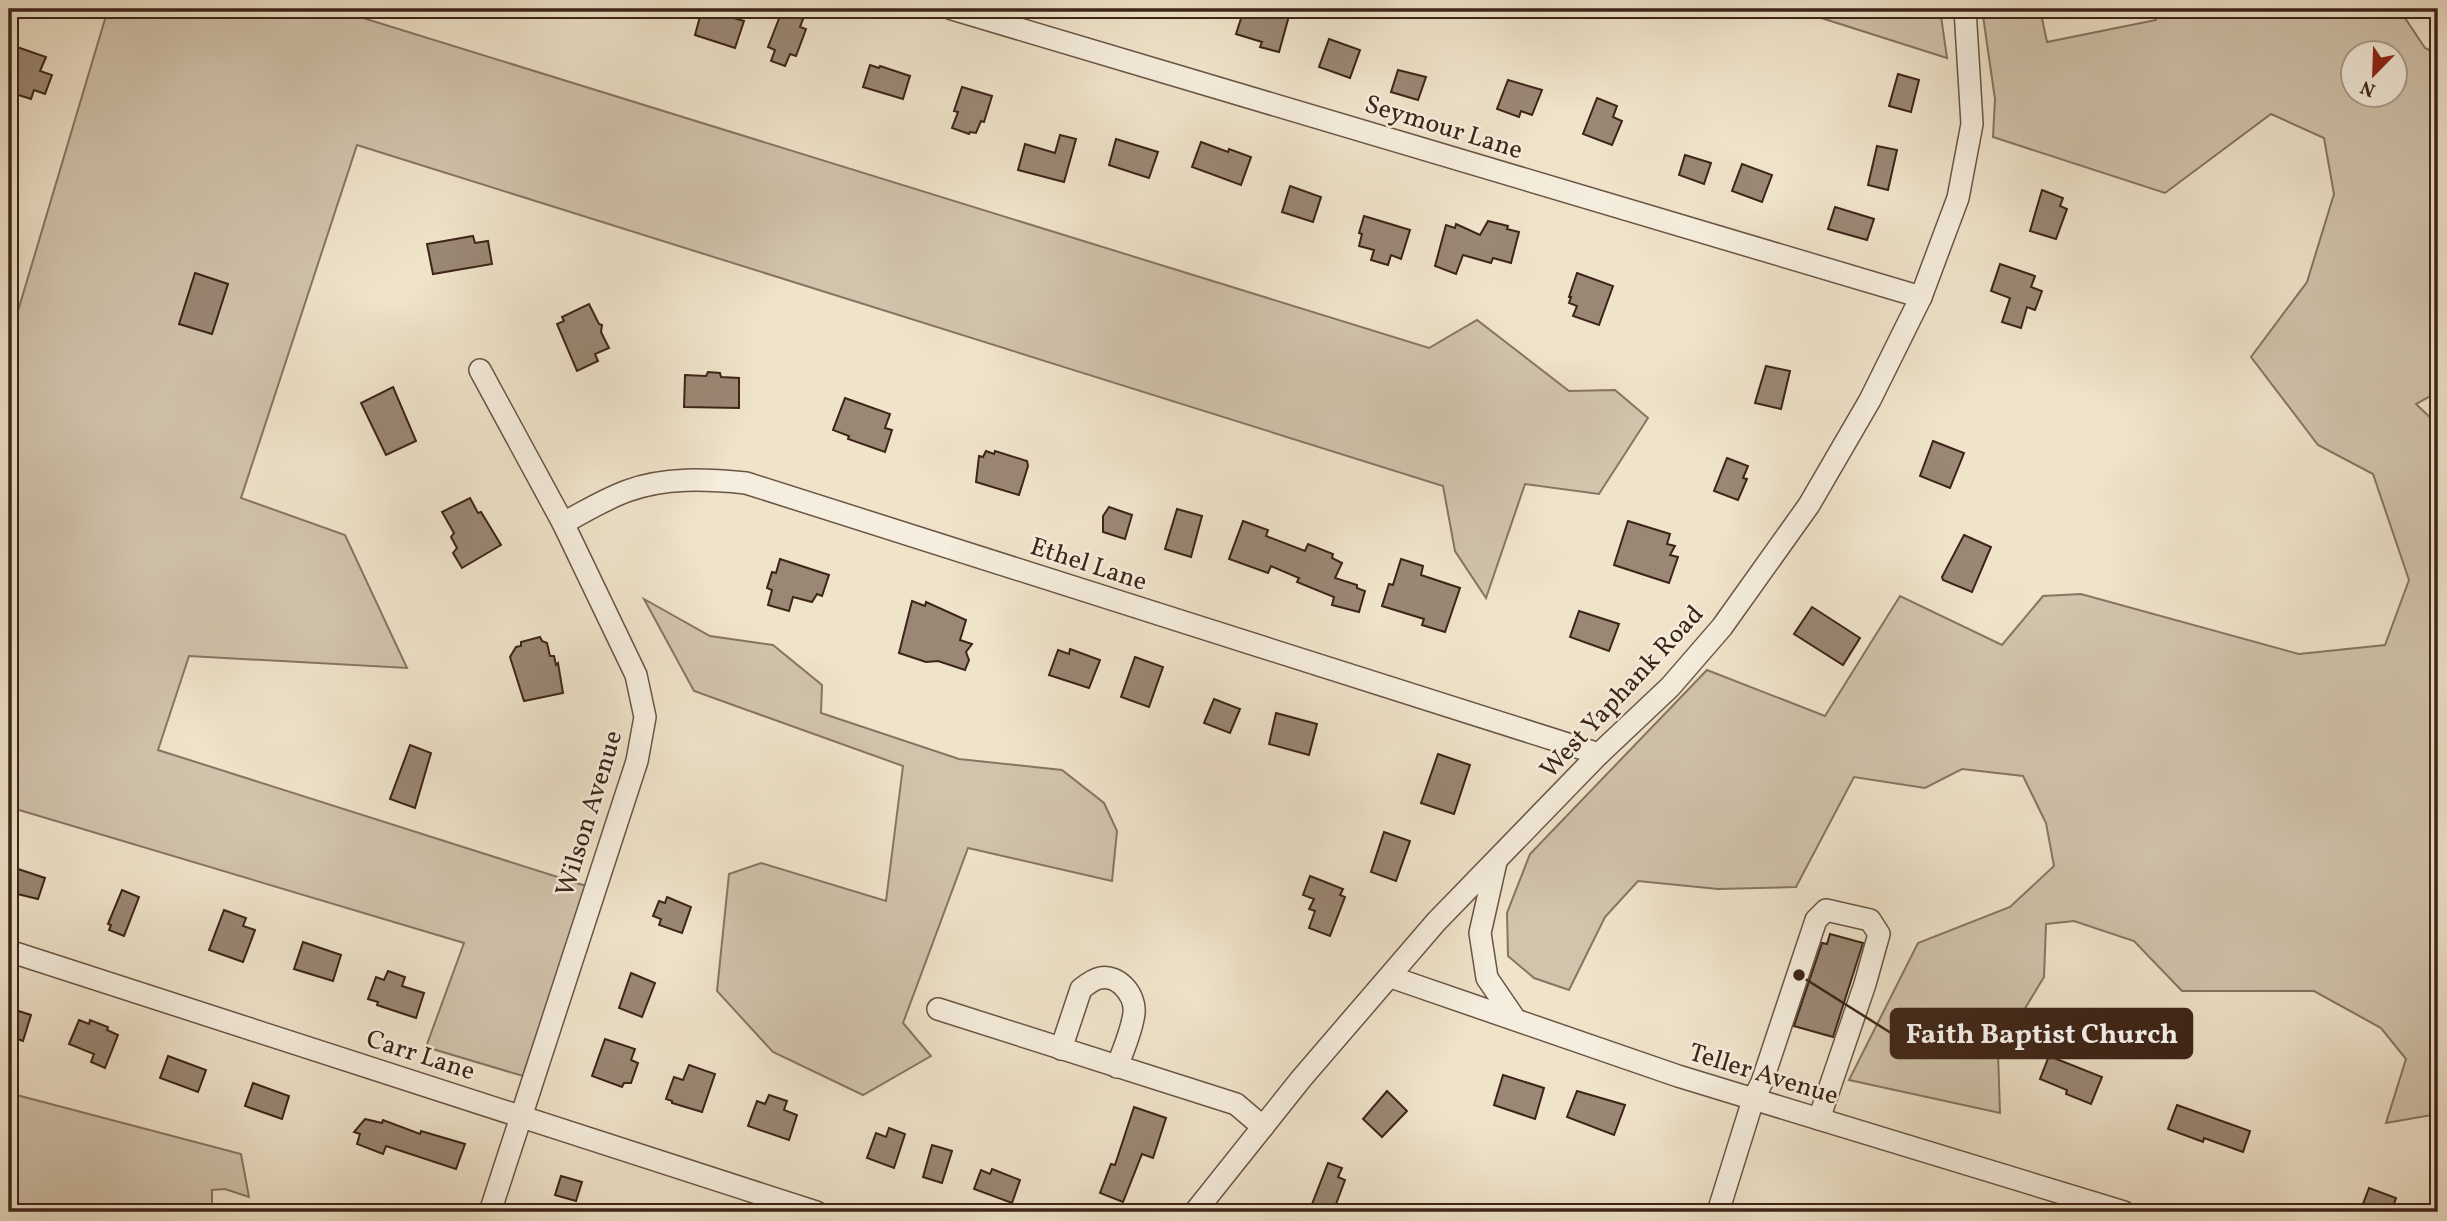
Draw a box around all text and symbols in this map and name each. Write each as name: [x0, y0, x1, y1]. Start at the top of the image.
north arrow: [2338, 38, 2408, 108]
text: N: [2357, 73, 2380, 102]
street label: Seymour Lane: [1360, 87, 1527, 169]
street label: Ethel Lane: [1025, 529, 1151, 601]
street label: West Yaphank Road: [1532, 598, 1712, 787]
street label: Wilson Avenue: [548, 726, 632, 901]
callout: Faith Baptist Church: [1891, 1009, 2192, 1058]
text: Faith Baptist Church: [1906, 1016, 2178, 1055]
street label: Carr Lane: [361, 1021, 479, 1090]
street label: Teller Avenue: [1684, 1035, 1843, 1115]

